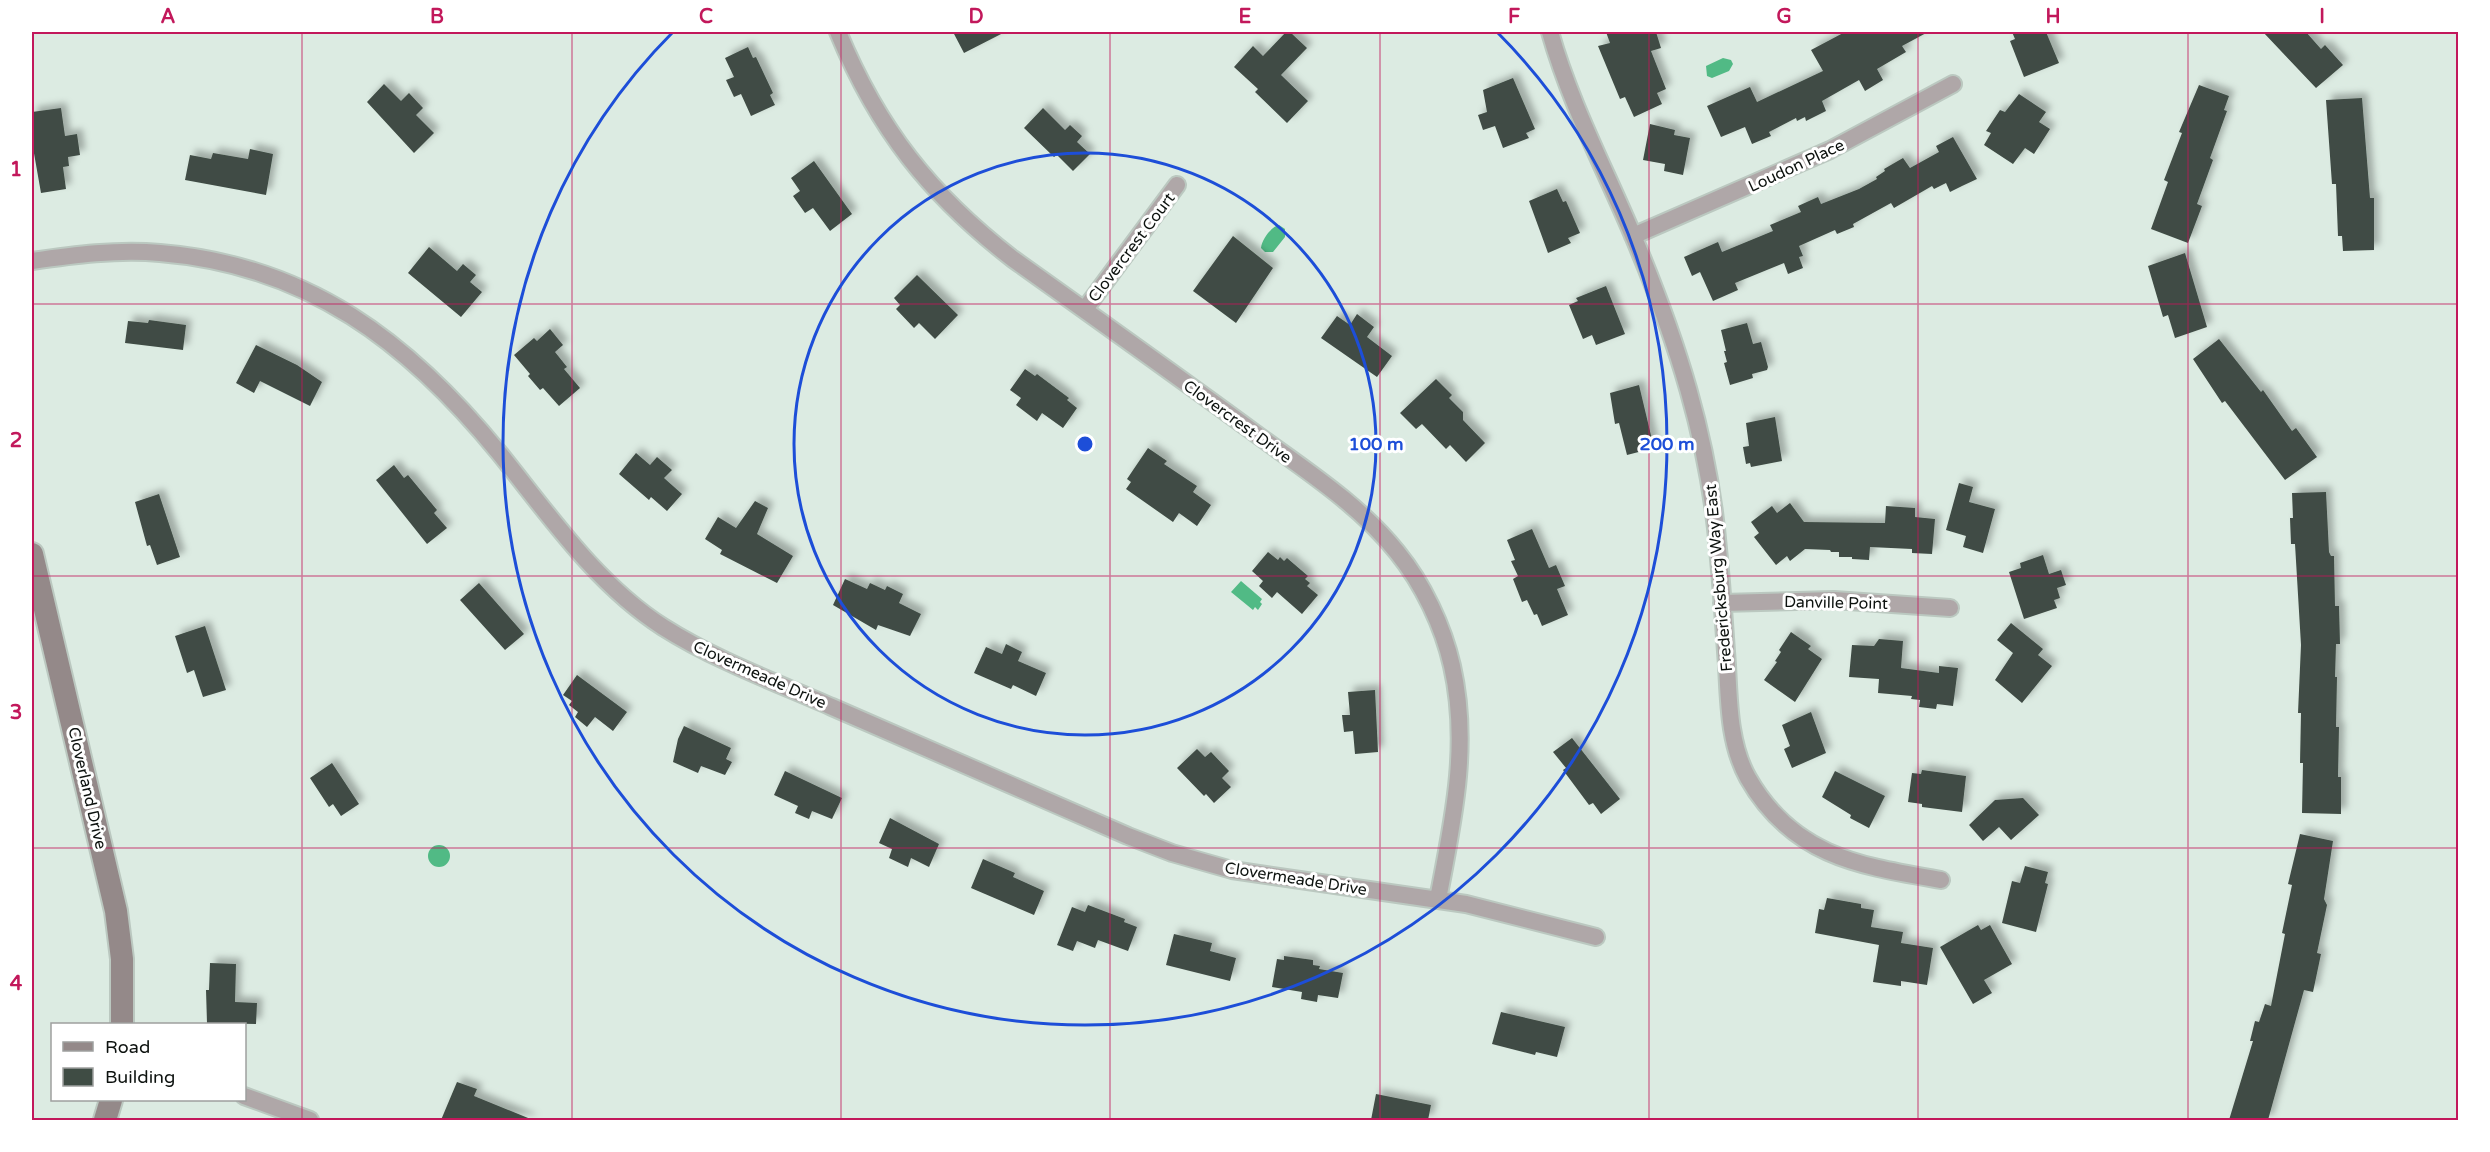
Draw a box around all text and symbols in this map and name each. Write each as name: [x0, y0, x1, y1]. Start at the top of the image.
text: A: [161, 5, 176, 29]
text: B: [430, 5, 444, 29]
text: C: [699, 5, 713, 29]
text: D: [968, 5, 984, 29]
text: E: [1239, 5, 1252, 29]
text: F: [1508, 5, 1520, 29]
text: G: [1776, 5, 1792, 29]
text: H: [2045, 5, 2061, 29]
text: I: [2319, 5, 2325, 29]
street label: Loudon Place: [1745, 135, 1848, 197]
text: 1: [10, 158, 22, 182]
street label: Clovercrest Court: [1084, 189, 1179, 306]
street label: Clovercrest Drive: [1179, 376, 1295, 468]
text: 2: [10, 429, 22, 453]
text: 100 m: [1348, 433, 1404, 455]
text: 200 m: [1639, 433, 1695, 455]
centre of rings: [1075, 434, 1095, 454]
street label: Fredericksburg Way East: [1701, 483, 1737, 673]
street label: Danville Point: [1784, 592, 1888, 614]
street label: Clovermeade Drive: [690, 637, 829, 713]
text: 3: [10, 701, 22, 725]
street label: Cloverland Drive: [63, 725, 111, 851]
street label: Clovermeade Drive: [1223, 858, 1368, 900]
text: 4: [10, 972, 23, 996]
legend: [51, 1023, 246, 1101]
text: Road: [105, 1036, 150, 1058]
text: Building: [105, 1066, 175, 1088]

